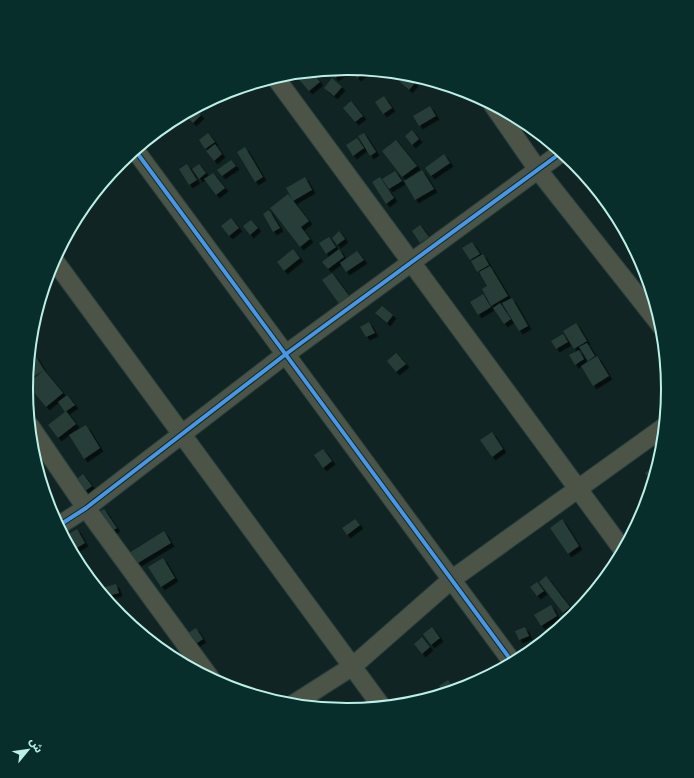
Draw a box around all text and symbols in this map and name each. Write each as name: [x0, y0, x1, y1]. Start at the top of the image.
north arrow: [8, 730, 48, 770]
text: ش: [27, 736, 46, 755]

